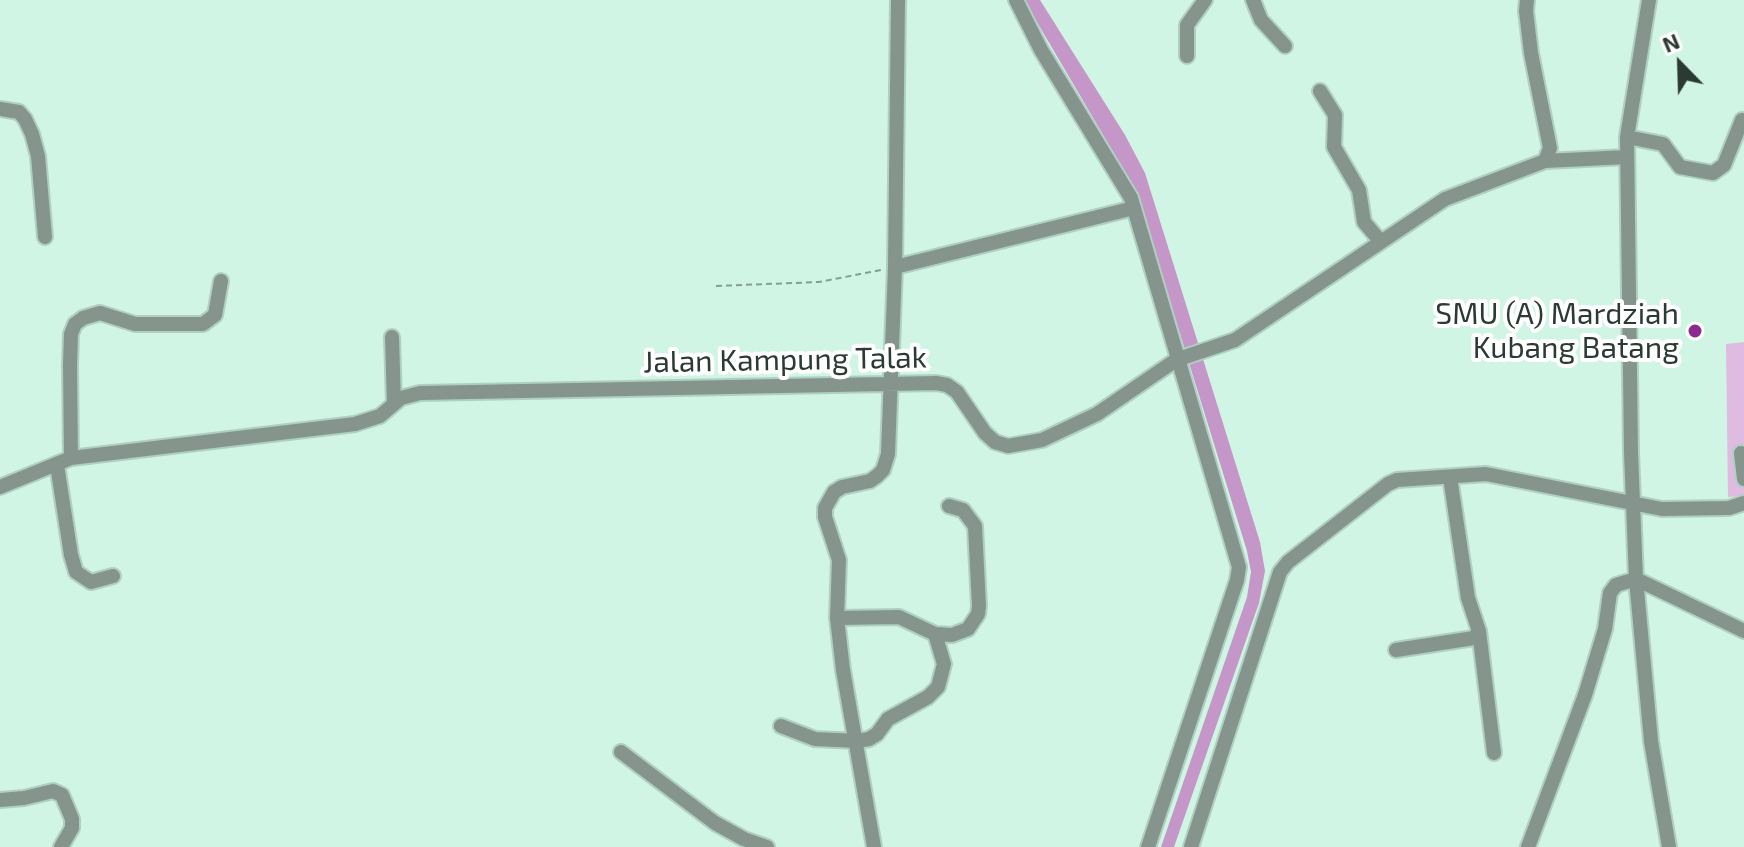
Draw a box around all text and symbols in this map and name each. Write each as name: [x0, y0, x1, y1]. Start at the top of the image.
north arrow: [1640, 24, 1720, 104]
text: N: [1658, 27, 1683, 57]
place label: SMU (A) Mardziah Kubang Batang: [1435, 296, 1679, 366]
marker: SMU (A) Mardziah Kubang Batang: [1686, 322, 1704, 340]
street label: Jalan Kampung Talak: [643, 340, 927, 380]

